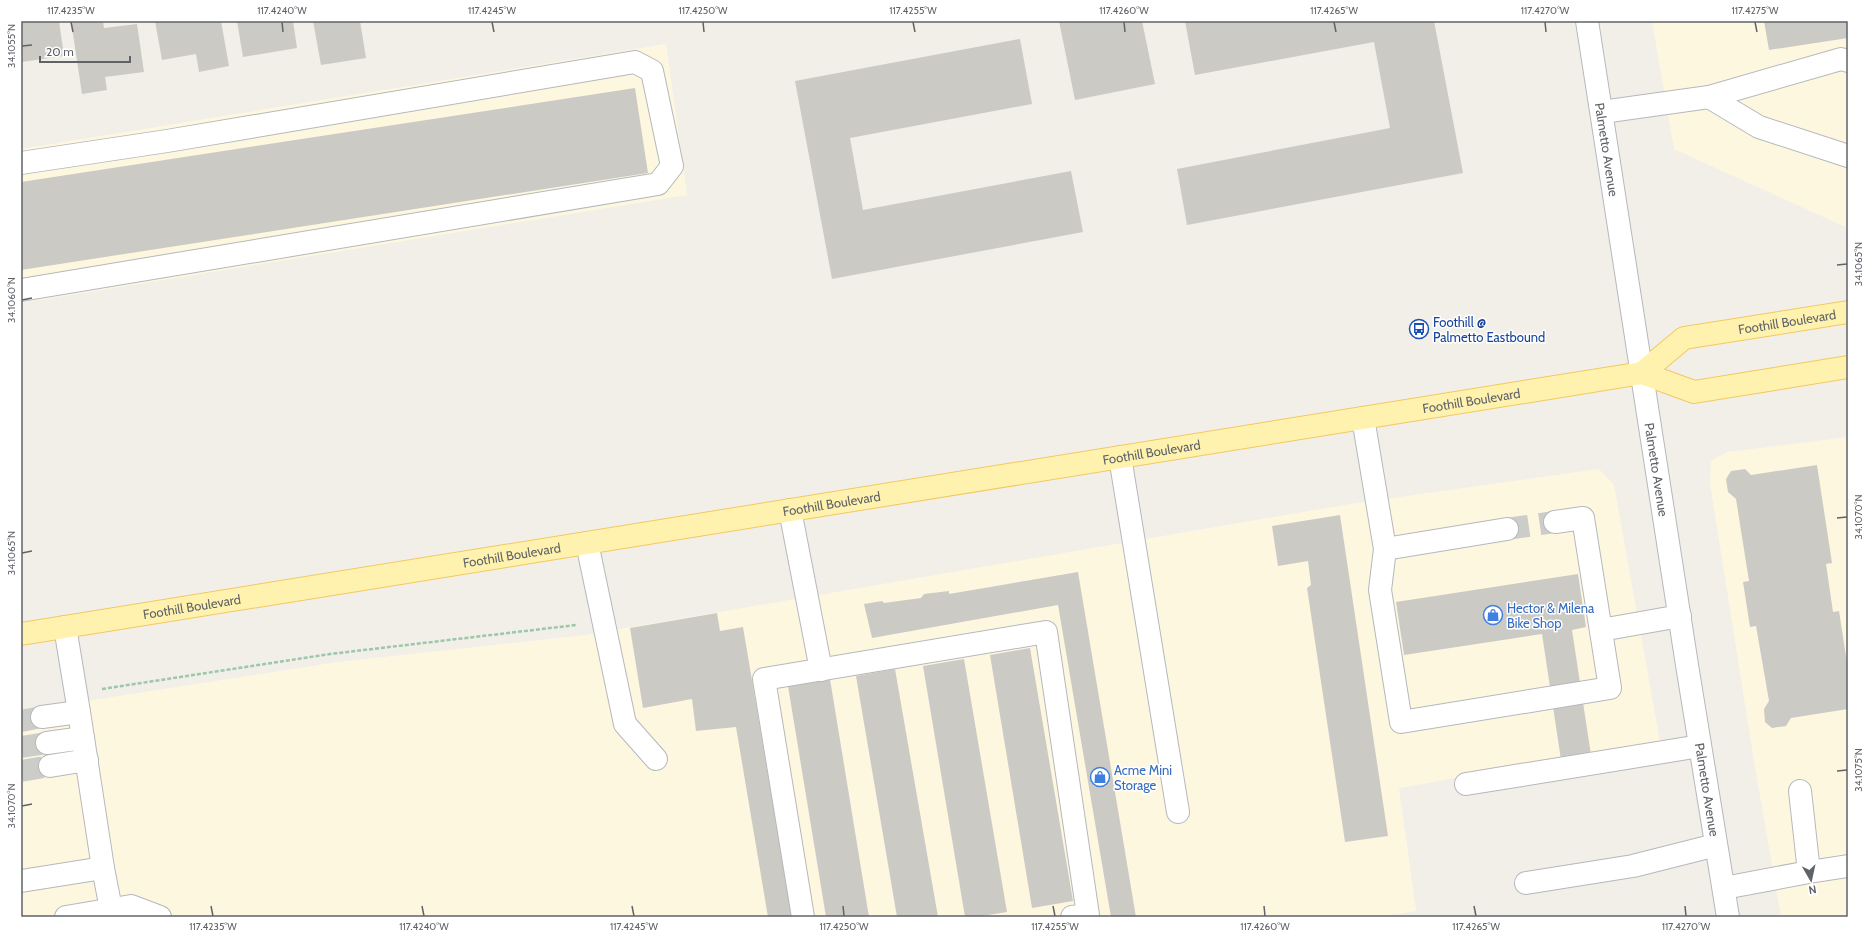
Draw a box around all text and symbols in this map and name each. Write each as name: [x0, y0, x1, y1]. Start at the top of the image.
text: 117.4235°W: [47, 4, 95, 17]
text: 117.4240°W: [257, 4, 307, 17]
text: 117.4245°W: [468, 4, 516, 17]
text: 117.4250°W: [678, 4, 728, 17]
text: 117.4255°W: [889, 4, 937, 17]
text: 117.4260°W: [1099, 4, 1149, 17]
text: 117.4265°W: [1310, 4, 1358, 17]
text: 117.4270°W: [1521, 4, 1570, 17]
text: 117.4275°W: [1731, 4, 1779, 17]
text: 34.1055°N: [5, 24, 18, 68]
scale bar: [40, 38, 130, 64]
text: 20 m: [46, 44, 74, 59]
street label: Palmetto Avenue: [1592, 101, 1622, 198]
text: 34.1065°N: [1852, 242, 1865, 286]
text: 34.1060°N: [5, 277, 18, 323]
street label: Foothill Boulevard: [1737, 306, 1837, 337]
place label: Foothill @ Palmetto Eastbound: [1433, 314, 1545, 345]
bus stop icon: Foothill @ Palmetto Eastbound: [1408, 318, 1430, 340]
street label: Foothill Boulevard: [1421, 385, 1521, 416]
street label: Palmetto Avenue: [1641, 422, 1672, 518]
street label: Foothill Boulevard: [1101, 436, 1202, 468]
street label: Foothill Boulevard: [781, 488, 882, 519]
text: 34.1070°N: [1852, 495, 1865, 539]
text: 34.1065°N: [5, 531, 18, 575]
street label: Foothill Boulevard: [462, 539, 562, 571]
street label: Foothill Boulevard: [142, 591, 242, 622]
place label: Hector & Milena Bike Shop: [1507, 600, 1595, 631]
shop icon: Hector & Milena Bike Shop: [1482, 604, 1504, 626]
street label: Palmetto Avenue: [1692, 742, 1723, 838]
text: 34.1075°N: [1852, 748, 1865, 792]
place label: Acme Mini Storage: [1114, 762, 1172, 793]
shop icon: Acme Mini Storage: [1089, 766, 1111, 788]
text: 34.1070°N: [5, 784, 18, 828]
north arrow: [1791, 860, 1831, 900]
text: N: [1808, 882, 1818, 897]
text: 117.4235°W: [189, 920, 237, 933]
text: 117.4240°W: [399, 920, 449, 933]
text: 117.4245°W: [610, 920, 658, 933]
text: 117.4250°W: [819, 920, 869, 933]
text: 117.4255°W: [1031, 920, 1079, 933]
text: 117.4260°W: [1240, 920, 1290, 933]
text: 117.4265°W: [1452, 920, 1500, 933]
text: 117.4270°W: [1662, 920, 1711, 933]

